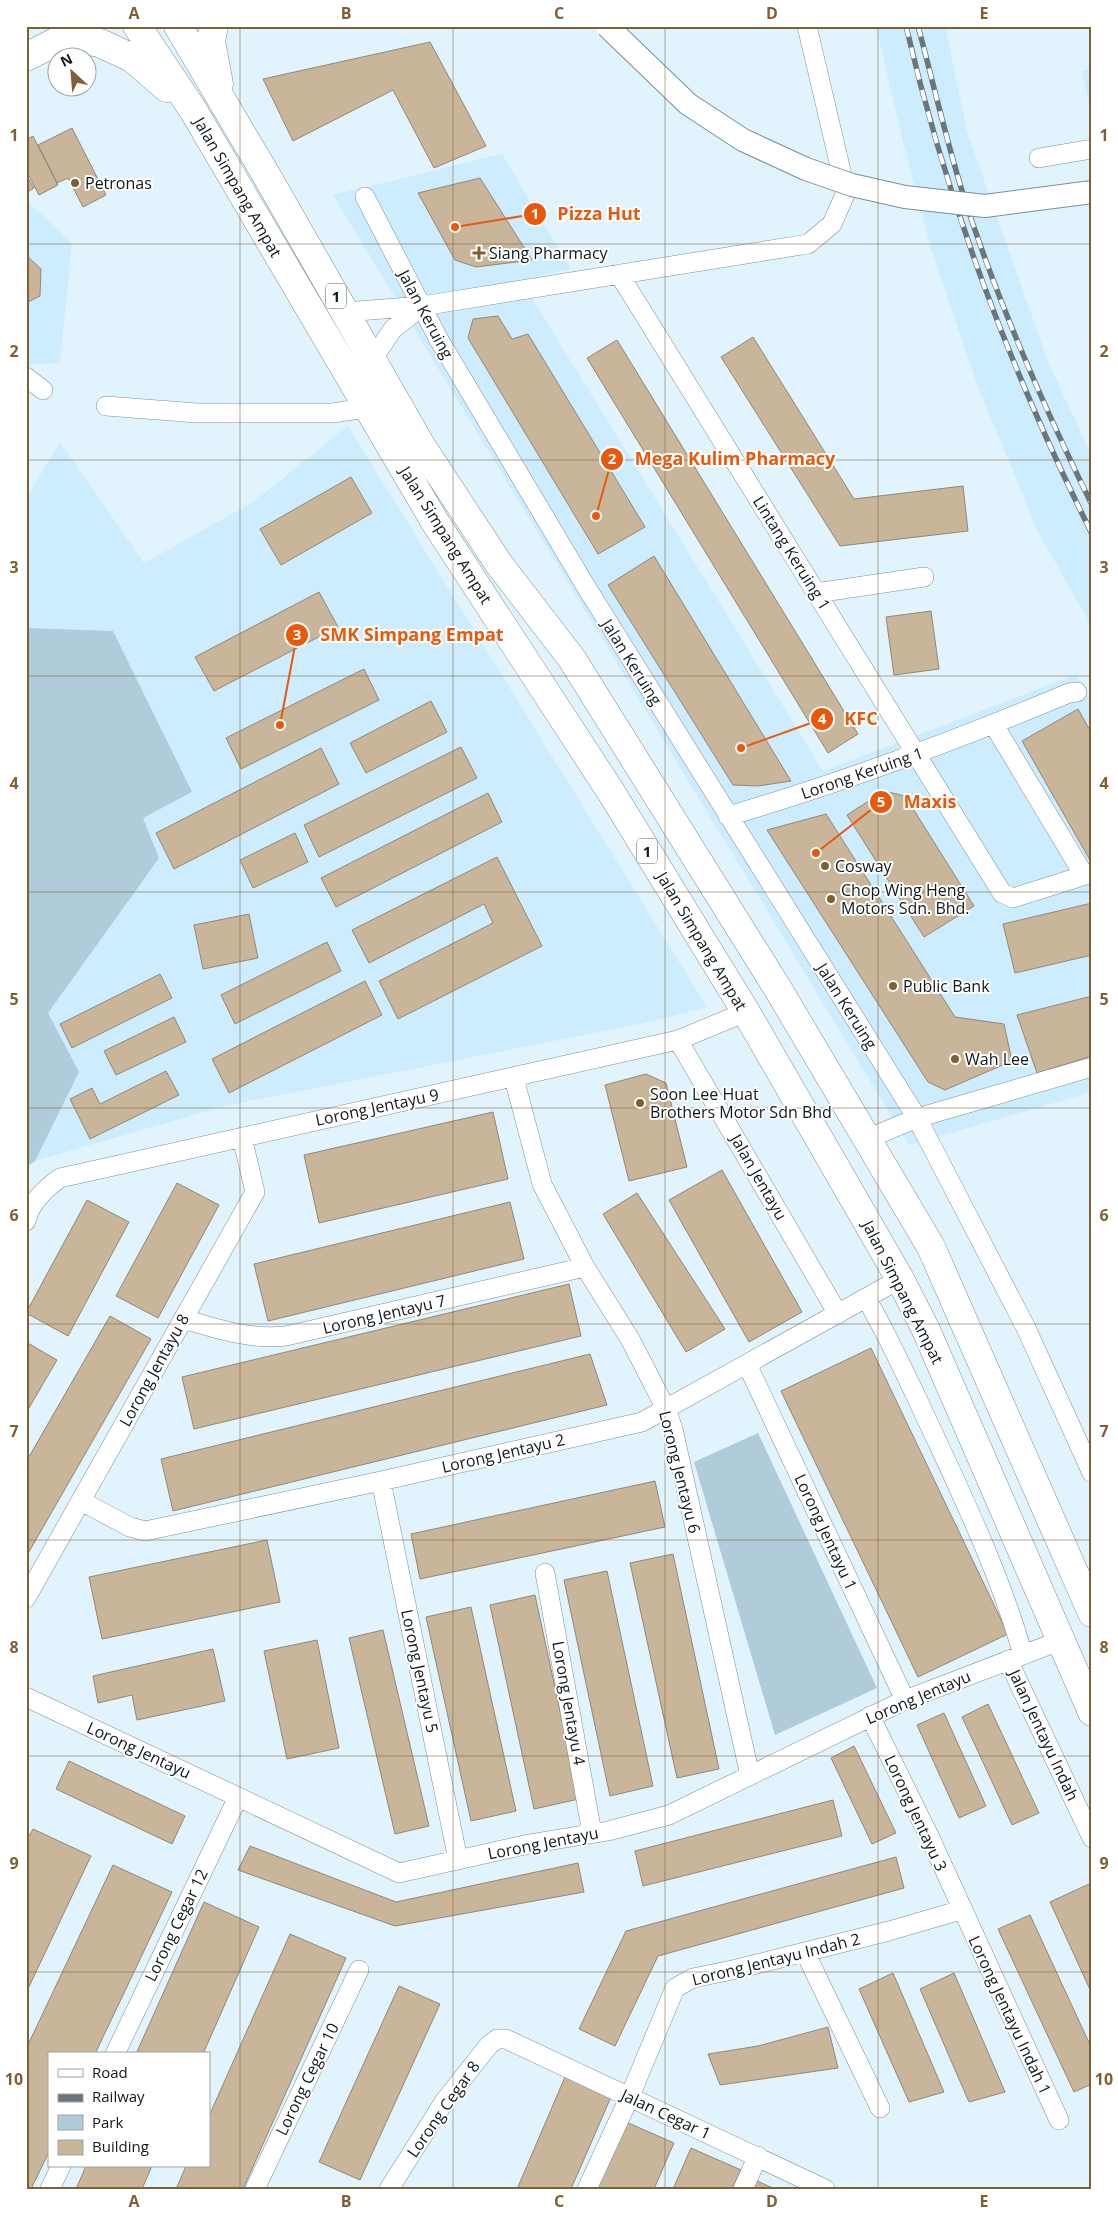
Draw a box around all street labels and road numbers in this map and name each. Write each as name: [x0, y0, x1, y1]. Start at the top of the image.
street label: Jalan Simpang Ampat: [188, 111, 287, 261]
street label: Jalan Keruing: [392, 264, 459, 363]
road number: 1: [326, 284, 346, 308]
street label: Jalan Simpang Ampat: [394, 460, 497, 608]
street label: Lintang Keruing 1: [748, 492, 836, 614]
street label: Jalan Keruing: [596, 613, 667, 710]
street label: Lorong Keruing 1: [798, 742, 926, 804]
road number: 1: [637, 838, 657, 864]
street label: Jalan Simpang Ampat: [651, 866, 752, 1015]
street label: Jalan Keruing: [811, 957, 882, 1054]
street label: Lorong Jentayu 9: [313, 1083, 441, 1131]
street label: Jalan Jentayu: [725, 1128, 792, 1224]
street label: Jalan Simpang Ampat: [856, 1215, 949, 1368]
street label: Lorong Jentayu 7: [320, 1289, 448, 1339]
street label: Lorong Jentayu 8: [114, 1310, 194, 1430]
street label: Lorong Jentayu 6: [654, 1408, 706, 1536]
street label: Lorong Jentayu 2: [439, 1428, 567, 1478]
street label: Lorong Jentayu 1: [789, 1470, 863, 1594]
street label: Lorong Jentayu 5: [396, 1607, 444, 1735]
street label: Lorong Jentayu 4: [547, 1639, 591, 1767]
street label: Jalan Jentayu Indah: [1003, 1664, 1084, 1804]
street label: Lorong Jentayu: [862, 1665, 974, 1729]
street label: Lorong Jentayu: [83, 1716, 195, 1784]
street label: Lorong Jentayu 3: [879, 1751, 953, 1875]
street label: Lorong Jentayu: [486, 1821, 600, 1865]
street label: Lorong Cegar 12: [139, 1865, 213, 1985]
street label: Lorong Jentayu Indah 2: [690, 1927, 862, 1991]
street label: Lorong Jentayu Indah 1: [964, 1932, 1056, 2098]
street label: Lorong Cegar 10: [270, 2019, 344, 2139]
street label: Lorong Cegar 8: [402, 2056, 484, 2162]
street label: Jalan Cegar 1: [616, 2083, 714, 2144]

